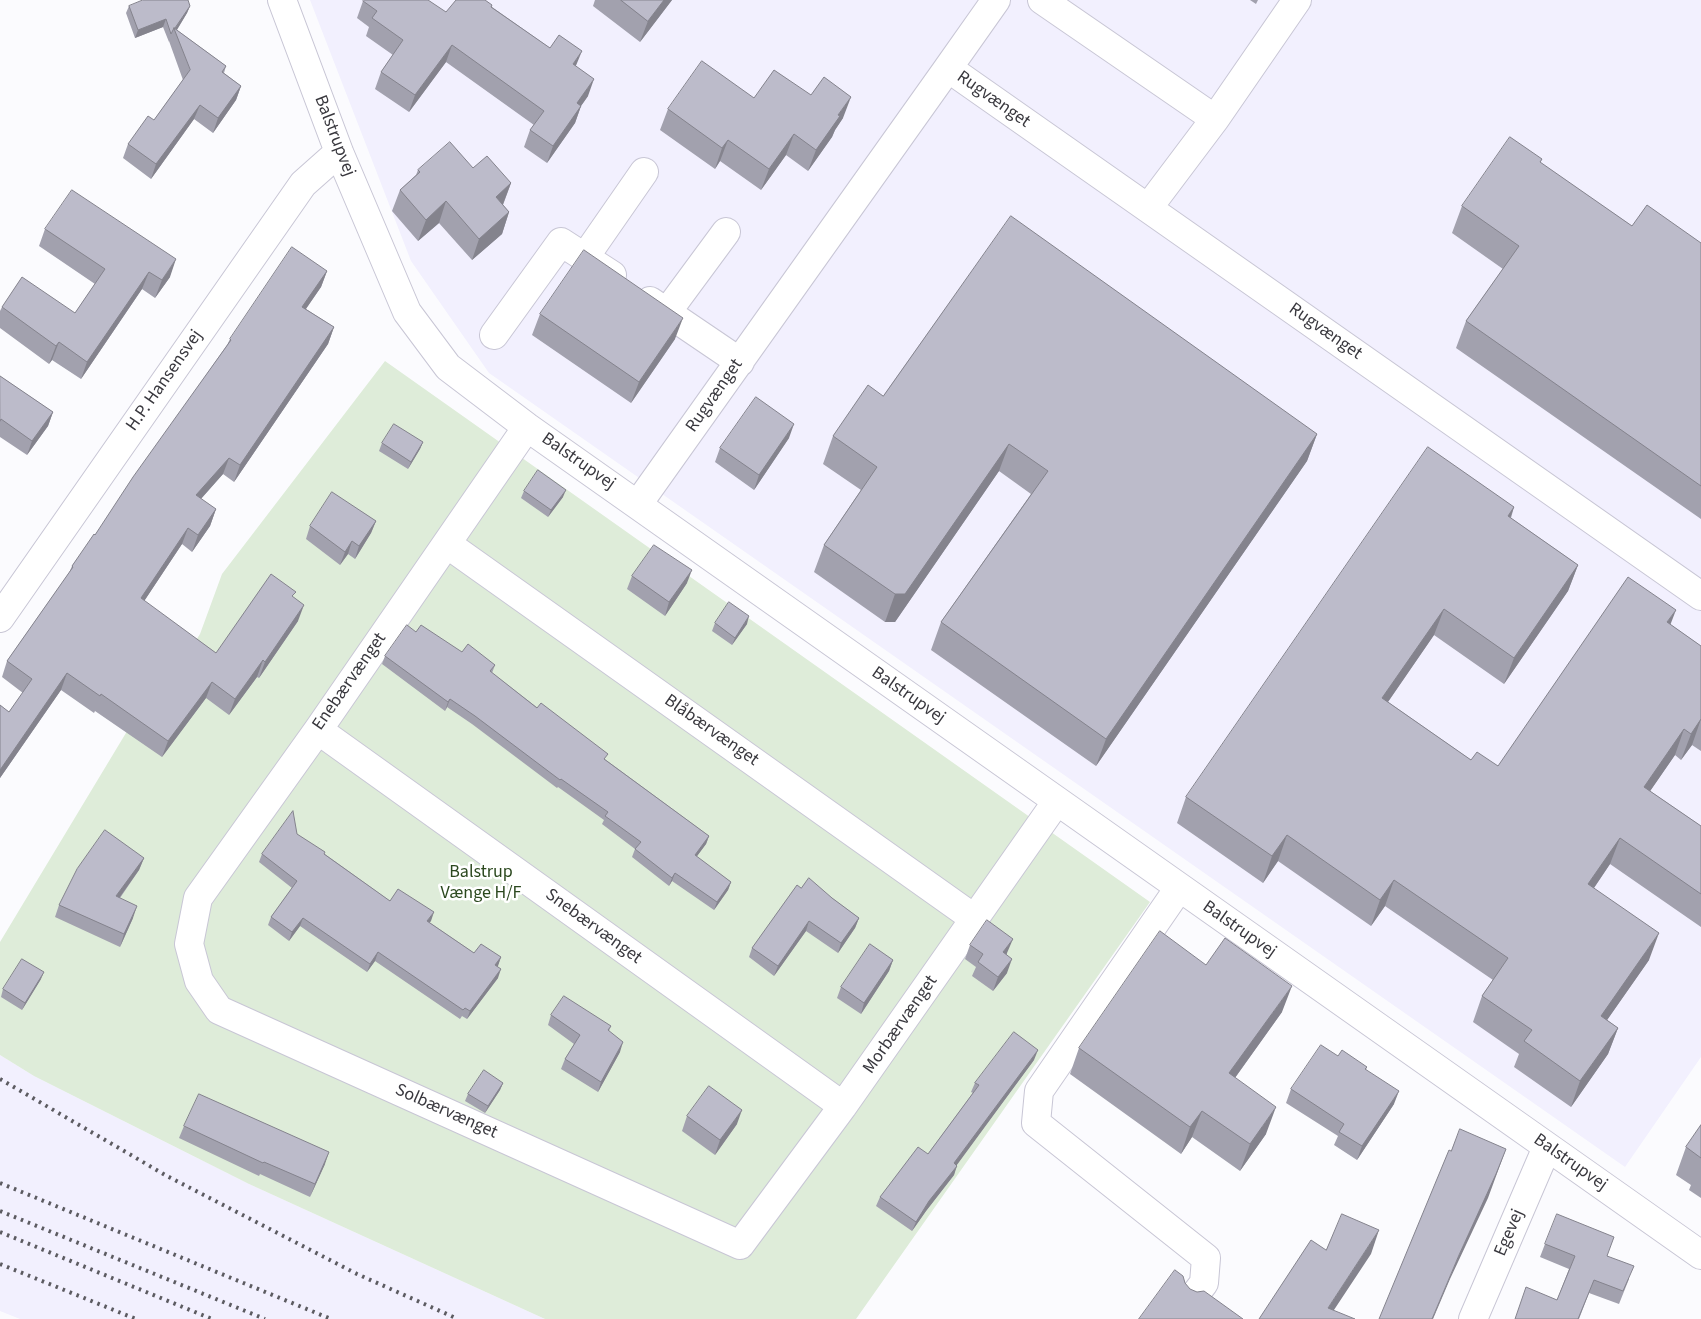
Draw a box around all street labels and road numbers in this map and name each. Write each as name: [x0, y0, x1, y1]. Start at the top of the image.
street label: Rugvænget: [952, 67, 1034, 133]
street label: Balstrupvej: [309, 92, 359, 180]
street label: Rugvænget: [1284, 299, 1366, 365]
street label: H.P. Hansensvej: [122, 326, 208, 436]
street label: Rugvænget: [682, 355, 748, 437]
street label: Balstrupvej: [537, 429, 619, 495]
street label: Enebærvænget: [308, 629, 392, 735]
street label: Balstrupvej: [867, 663, 949, 729]
street label: Blåbærvænget: [660, 691, 762, 771]
street label: Snebærvænget: [540, 885, 646, 969]
street label: Balstrupvej: [1198, 897, 1280, 963]
street label: Morbærvænget: [859, 972, 943, 1078]
street label: Solbærvænget: [391, 1080, 501, 1144]
street label: Balstrupvej: [1529, 1130, 1611, 1196]
street label: Egevej: [1490, 1206, 1530, 1260]

